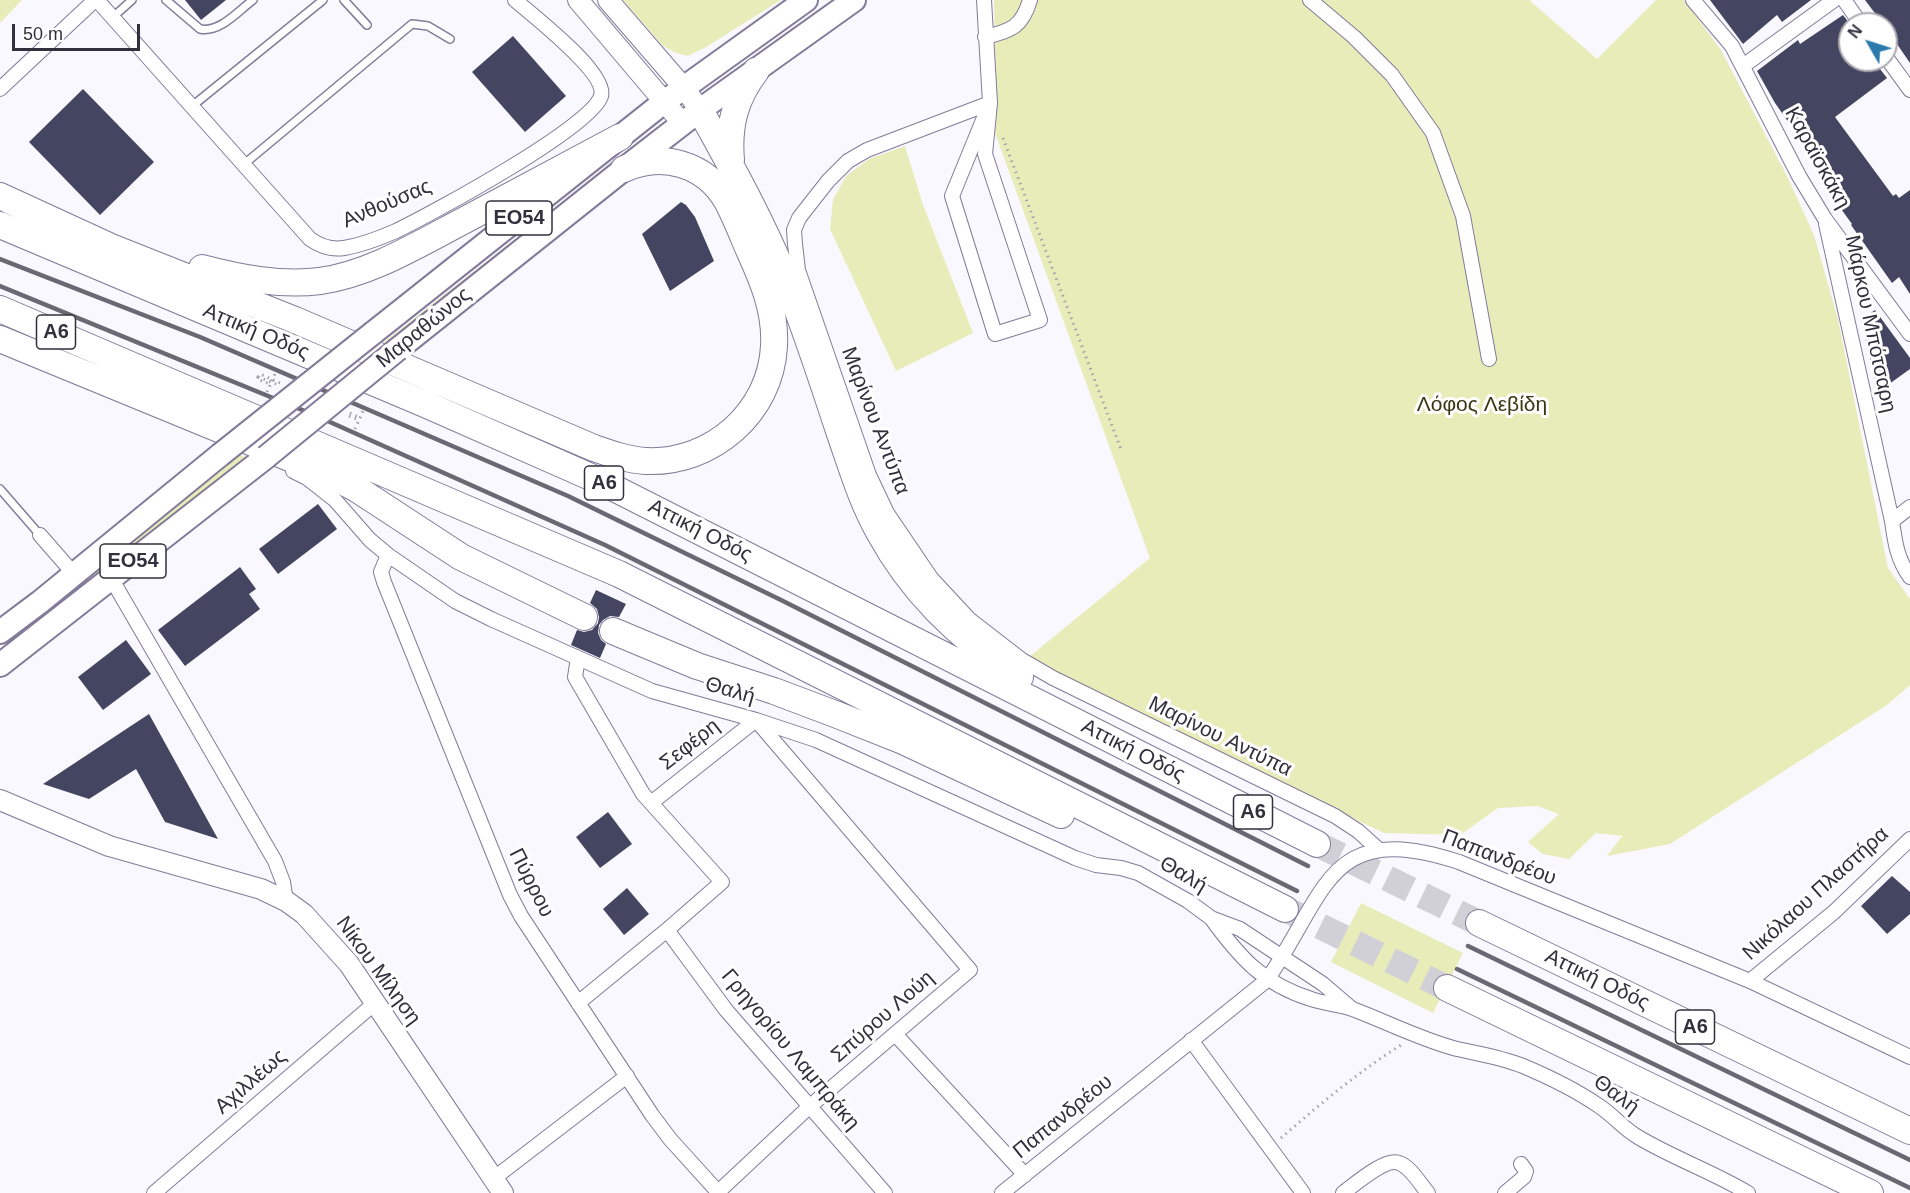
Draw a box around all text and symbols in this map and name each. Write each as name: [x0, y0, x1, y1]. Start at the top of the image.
scale bar: [15, 12, 142, 50]
north arrow: [1838, 12, 1898, 72]
text: N: [1845, 22, 1865, 41]
text: 50 m: [23, 24, 63, 44]
street label: Καραϊσκάκη: [1779, 103, 1855, 213]
street label: Ανθούσας: [339, 174, 435, 234]
road number: ΕΟ54: [486, 201, 552, 235]
street label: Μάρκου Μπότσαρη: [1839, 233, 1901, 415]
street label: Μαραθώνος: [372, 282, 476, 374]
street label: Αττική Οδός: [199, 298, 313, 366]
road number: Α6: [36, 315, 76, 349]
street label: Μαρίνου Αντύπα: [835, 344, 915, 498]
park label: Λόφος Λεβίδη: [1417, 392, 1547, 418]
road number: Α6: [584, 466, 624, 500]
street label: Αττική Οδός: [644, 494, 756, 568]
road number: ΕΟ54: [100, 544, 166, 578]
street label: Θαλή: [702, 672, 758, 710]
street label: Μαρίνου Αντύπα: [1144, 691, 1296, 783]
street label: Σεφέρη: [655, 714, 725, 776]
street label: Αττική Οδός: [1077, 714, 1189, 788]
road number: Α6: [1234, 795, 1272, 829]
street label: Νικόλαου Πλαστήρα: [1738, 822, 1894, 966]
street label: Παπανδρέου: [1438, 825, 1560, 891]
street label: Πύρρου: [503, 844, 559, 922]
street label: Θαλή: [1155, 851, 1211, 899]
street label: Νίκου Μίληση: [330, 912, 426, 1030]
street label: Αττική Οδός: [1541, 944, 1653, 1016]
street label: Γρηγορίου Λαμπράκη: [715, 965, 865, 1135]
street label: Σπύρου Λούη: [827, 966, 939, 1068]
road number: Α6: [1676, 1010, 1714, 1044]
street label: Αχιλλέως: [210, 1044, 292, 1120]
street label: Παπανδρέου: [1008, 1069, 1118, 1165]
street label: Θαλή: [1588, 1070, 1644, 1120]

